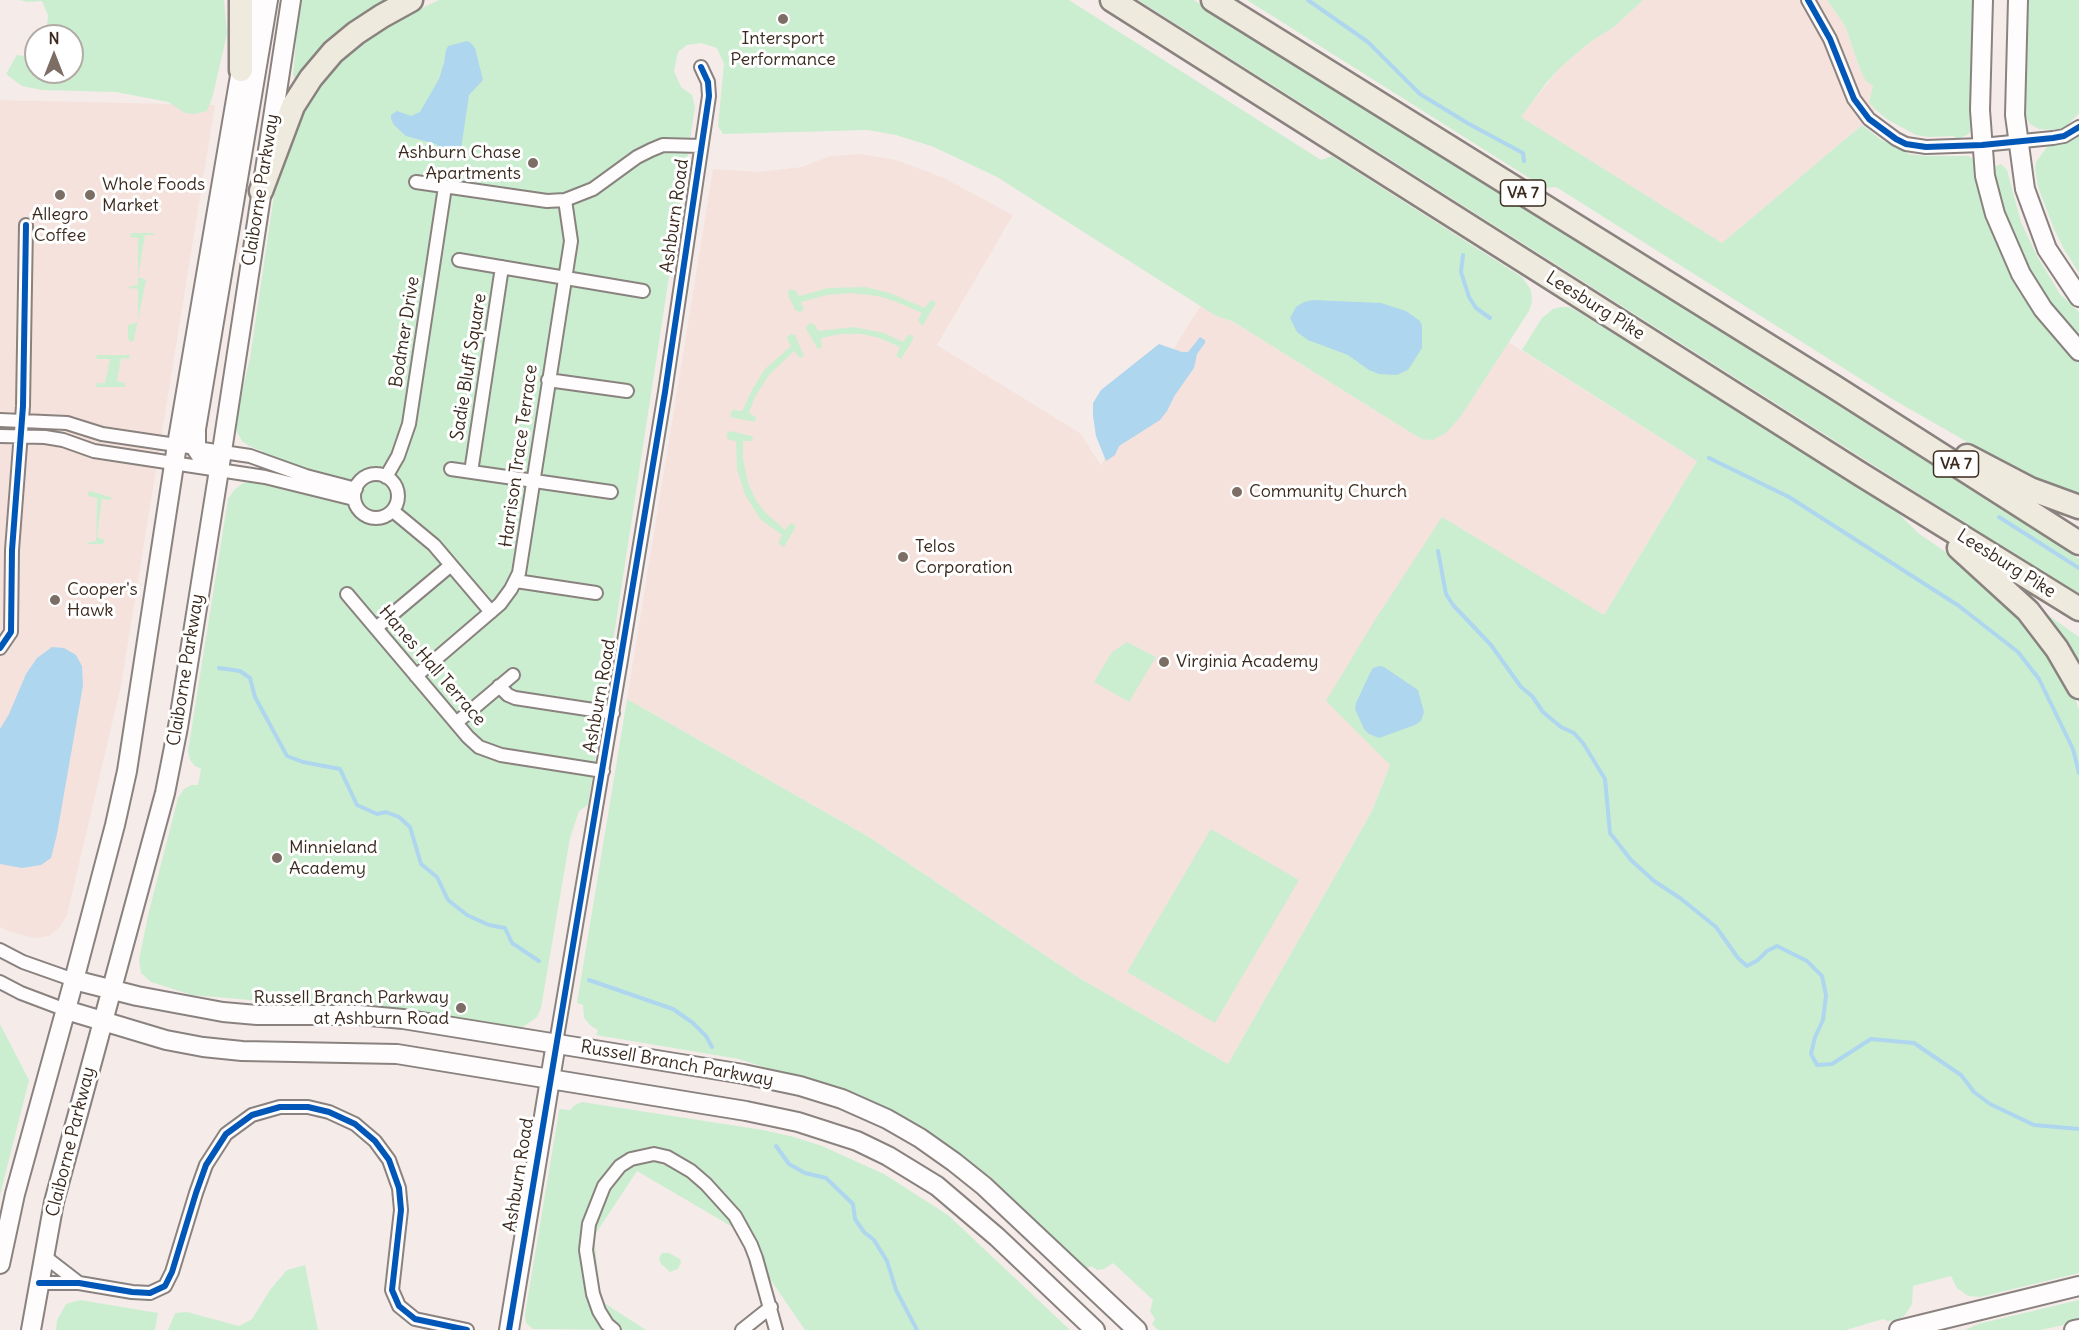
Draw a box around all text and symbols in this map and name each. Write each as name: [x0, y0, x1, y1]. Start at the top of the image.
marker: Intersport Performance: [776, 12, 790, 26]
north arrow: [24, 24, 84, 84]
text: N: [48, 28, 60, 48]
place label: Intersport Performance: [730, 28, 836, 70]
street label: Claiborne Parkway: [238, 112, 284, 268]
place label: Ashburn Chase Apartments: [398, 142, 521, 184]
marker: Ashburn Chase Apartments: [526, 156, 540, 170]
street label: Ashburn Road: [656, 158, 694, 274]
place label: Whole Foods Market: [102, 174, 205, 216]
road number: VA 7: [1500, 180, 1546, 206]
marker: Allegro Coffee: [53, 188, 67, 202]
marker: Whole Foods Market: [83, 188, 97, 202]
place label: Allegro Coffee: [32, 204, 88, 246]
street label: Leesburg Pike: [1542, 267, 1648, 345]
street label: Bodmer Drive: [386, 275, 424, 389]
street label: Sadie Bluff Square: [447, 292, 491, 442]
street label: Harrison Trace Terrace: [495, 363, 543, 549]
road number: VA 7: [1934, 451, 1978, 477]
place label: Community Church: [1249, 481, 1407, 503]
marker: Community Church: [1230, 485, 1244, 499]
street label: Leesburg Pike: [1953, 525, 2059, 603]
place label: Telos Corporation: [915, 536, 1013, 578]
marker: Telos Corporation: [896, 550, 910, 564]
place label: Cooper's Hawk: [67, 579, 138, 622]
street label: Claiborne Parkway: [163, 592, 209, 748]
marker: Cooper's Hawk: [48, 593, 62, 607]
street label: Hanes Hall Terrace: [374, 601, 490, 731]
street label: Ashburn Road: [579, 638, 621, 754]
place label: Virginia Academy: [1176, 651, 1318, 673]
marker: Virginia Academy: [1157, 655, 1171, 669]
place label: Minnieland Academy: [289, 837, 377, 880]
marker: Minnieland Academy: [270, 851, 284, 865]
place label: Russell Branch Parkway at Ashburn Road: [254, 987, 449, 1030]
marker: Russell Branch Parkway at Ashburn Road: [454, 1001, 468, 1015]
street label: Russell Branch Parkway: [579, 1036, 775, 1092]
street label: Claiborne Parkway: [42, 1065, 100, 1219]
street label: Ashburn Road: [499, 1117, 539, 1233]

